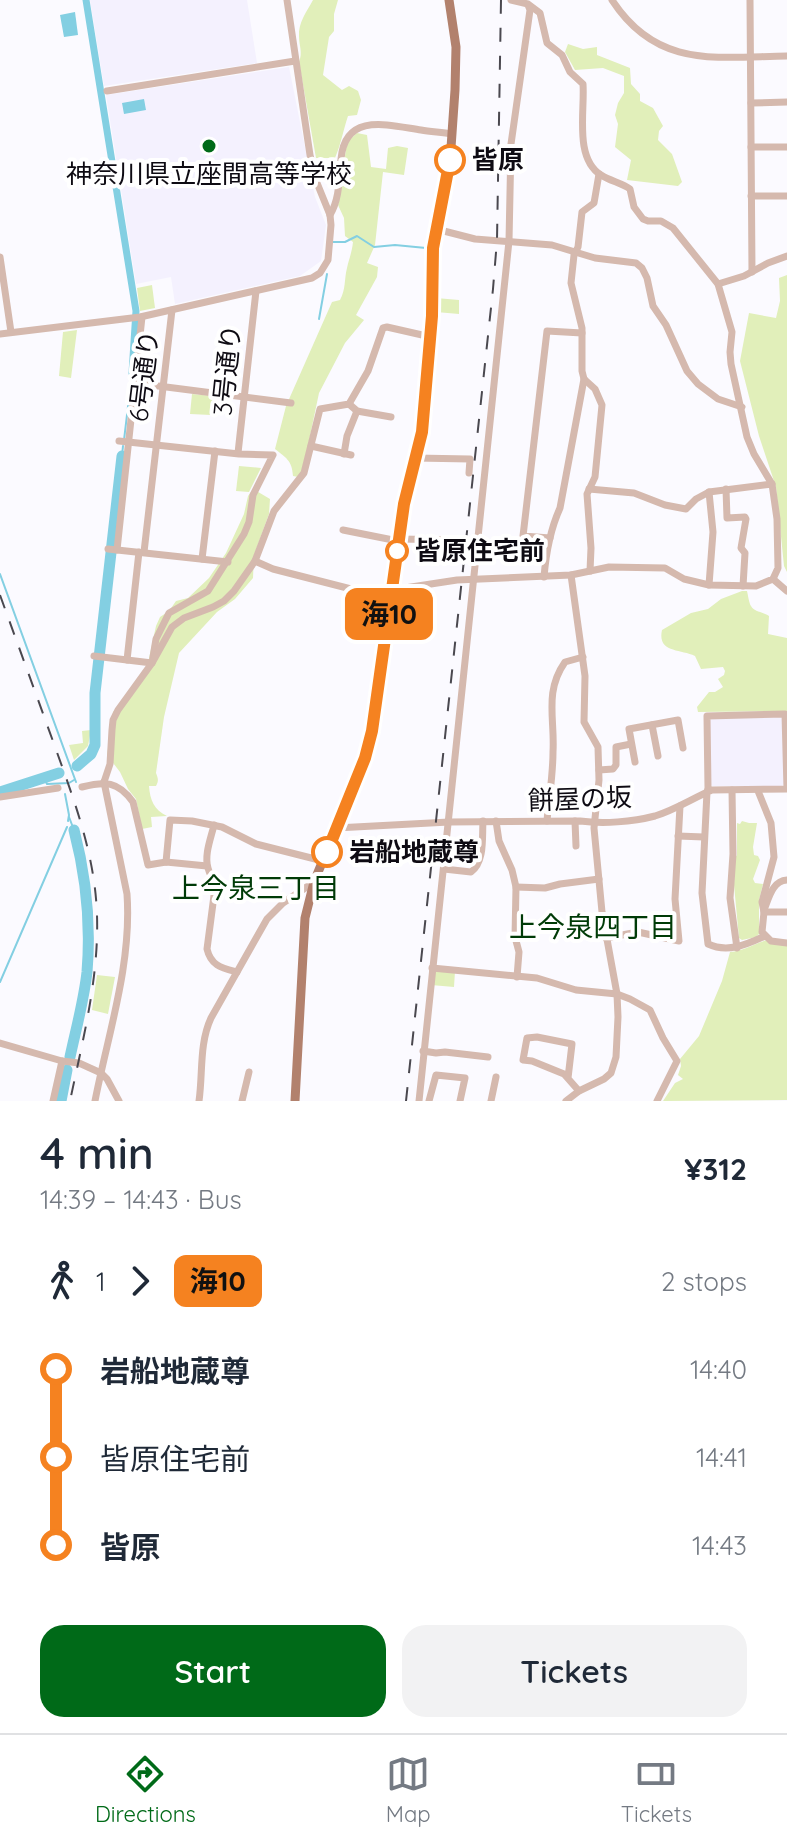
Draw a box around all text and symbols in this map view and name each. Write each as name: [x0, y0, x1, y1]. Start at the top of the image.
marker: 神奈川県立座間高等学校: [200, 137, 218, 155]
place label: 皆原: [472, 143, 524, 176]
marker: 皆原: [435, 145, 465, 175]
place label: 神奈川県立座間高等学校: [66, 157, 352, 190]
street label: 3号通り: [205, 323, 248, 417]
street label: 6号通り: [122, 328, 165, 424]
place label: 皆原住宅前: [415, 534, 545, 567]
marker: 皆原住宅前: [386, 540, 408, 562]
line badge: 海10: [343, 588, 435, 640]
text: 海10: [361, 596, 417, 631]
street label: 餅屋の坂: [527, 780, 633, 817]
place label: 岩船地蔵尊: [349, 835, 479, 868]
marker: 岩船地蔵尊: [312, 837, 342, 867]
district label: 上今泉三丁目: [172, 870, 340, 905]
district label: 上今泉四丁目: [509, 909, 677, 944]
text: 4 min: [40, 1125, 154, 1180]
text: ¥312: [684, 1150, 747, 1188]
text: 14:39 – 14:43 · Bus: [40, 1183, 242, 1216]
icon: walk: [40, 1259, 84, 1303]
icon: forward: [118, 1259, 162, 1303]
text: 海10: [190, 1263, 246, 1298]
text: 1: [96, 1265, 106, 1298]
text: 2 stops: [661, 1265, 747, 1298]
text: 岩船地蔵尊: [100, 1352, 250, 1390]
text: 14:40: [690, 1353, 747, 1386]
text: 皆原住宅前: [100, 1440, 250, 1478]
text: 14:41: [696, 1441, 747, 1474]
text: 皆原: [100, 1528, 160, 1566]
text: 14:43: [692, 1529, 747, 1562]
button: Start: [40, 1625, 386, 1717]
button: Tickets: [402, 1625, 747, 1717]
tab: Directions: [95, 1752, 196, 1828]
tab: Map: [386, 1752, 431, 1828]
tab: Tickets: [621, 1752, 692, 1828]

